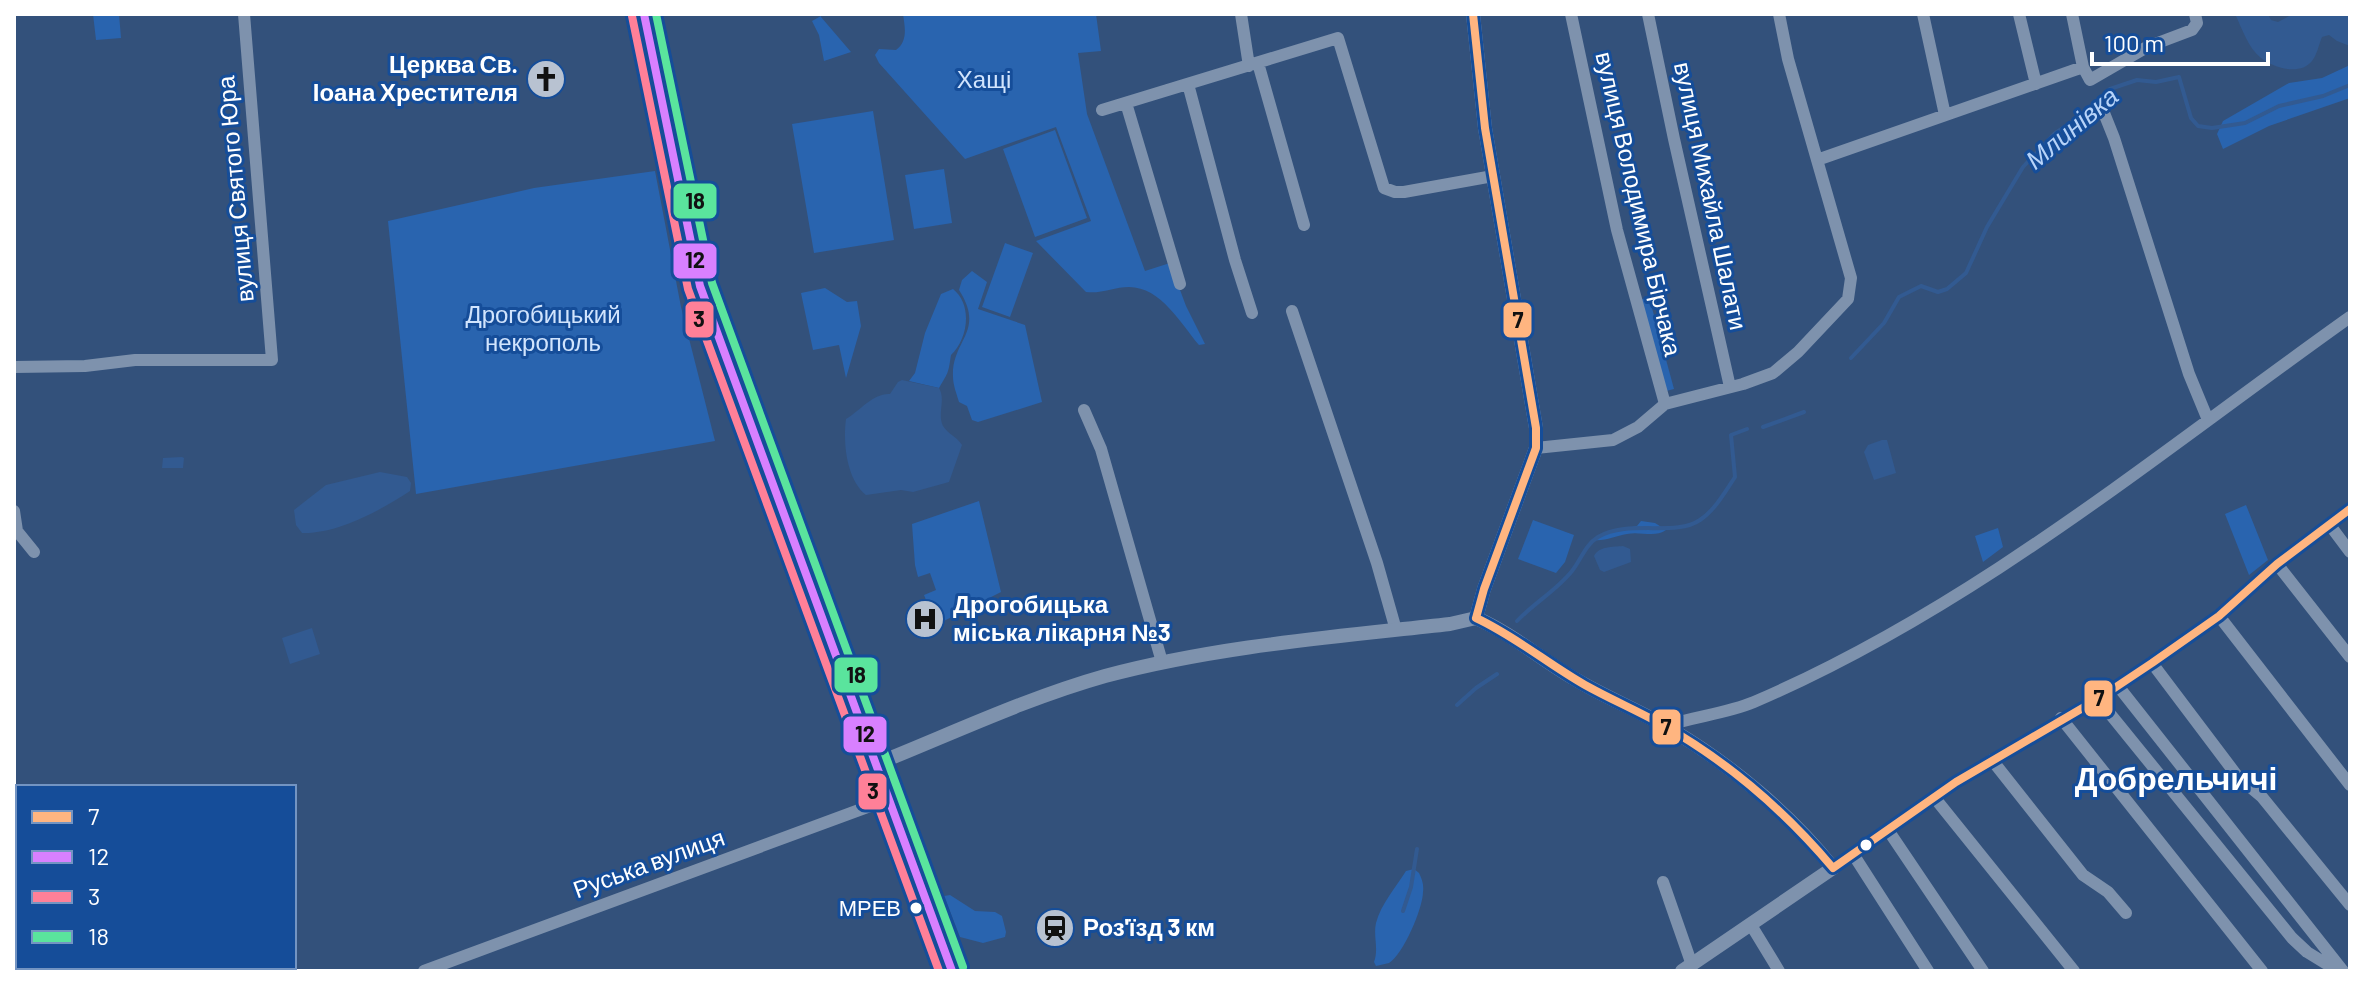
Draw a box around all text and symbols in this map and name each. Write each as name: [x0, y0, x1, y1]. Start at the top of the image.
scale bar: [2092, 16, 2268, 66]
text: 100 m: [2104, 28, 2164, 57]
place label: Церква Св. Іоана Хрестителя: [313, 49, 518, 106]
street label: вулиця Володимира Бірчака: [1590, 49, 1689, 359]
church icon: Церква Св. Іоана Хрестителя: [525, 58, 567, 100]
street label: вулиця Михайла Шалати: [1669, 59, 1754, 332]
park label: Хащі: [957, 64, 1011, 93]
street label: вулиця Святого Юра: [210, 74, 259, 303]
water label: Млинівка: [2018, 79, 2124, 174]
line badge: 18: [672, 182, 718, 220]
text: 18: [685, 187, 705, 213]
line badge: 12: [672, 242, 718, 280]
text: 12: [685, 246, 705, 272]
park label: Дрогобицький некрополь: [465, 299, 621, 356]
line badge: 3: [684, 300, 715, 339]
line badge: 7: [1502, 301, 1533, 339]
text: 3: [693, 305, 705, 331]
text: 7: [1513, 306, 1524, 332]
place label: Дрогобицька міська лікарня №3: [953, 589, 1171, 646]
hospital icon: Дрогобицька міська лікарня №3: [904, 598, 946, 640]
line badge: 18: [833, 656, 879, 694]
text: 18: [846, 661, 866, 687]
line badge: 7: [2083, 679, 2114, 718]
text: 7: [2094, 684, 2105, 710]
line badge: 7: [1651, 708, 1682, 746]
text: 7: [1661, 713, 1672, 739]
line badge: 12: [842, 715, 888, 754]
text: 12: [855, 720, 875, 746]
district label: Добрельчичі: [2075, 758, 2277, 797]
line badge: 3: [857, 772, 888, 811]
text: 3: [867, 777, 879, 803]
legend: [16, 785, 296, 969]
text: 7: [88, 801, 99, 830]
street label: Руська вулиця: [569, 822, 728, 903]
unlabelled marker: [1858, 837, 1874, 853]
text: 12: [88, 841, 109, 870]
text: 3: [88, 881, 100, 910]
place label: МРЕВ: [839, 894, 901, 920]
marker: МРЕВ: [908, 900, 924, 916]
station icon: Роз'їзд 3 км: [1034, 907, 1076, 949]
place label: Роз'їзд 3 км: [1083, 912, 1215, 941]
text: 18: [88, 921, 109, 950]

